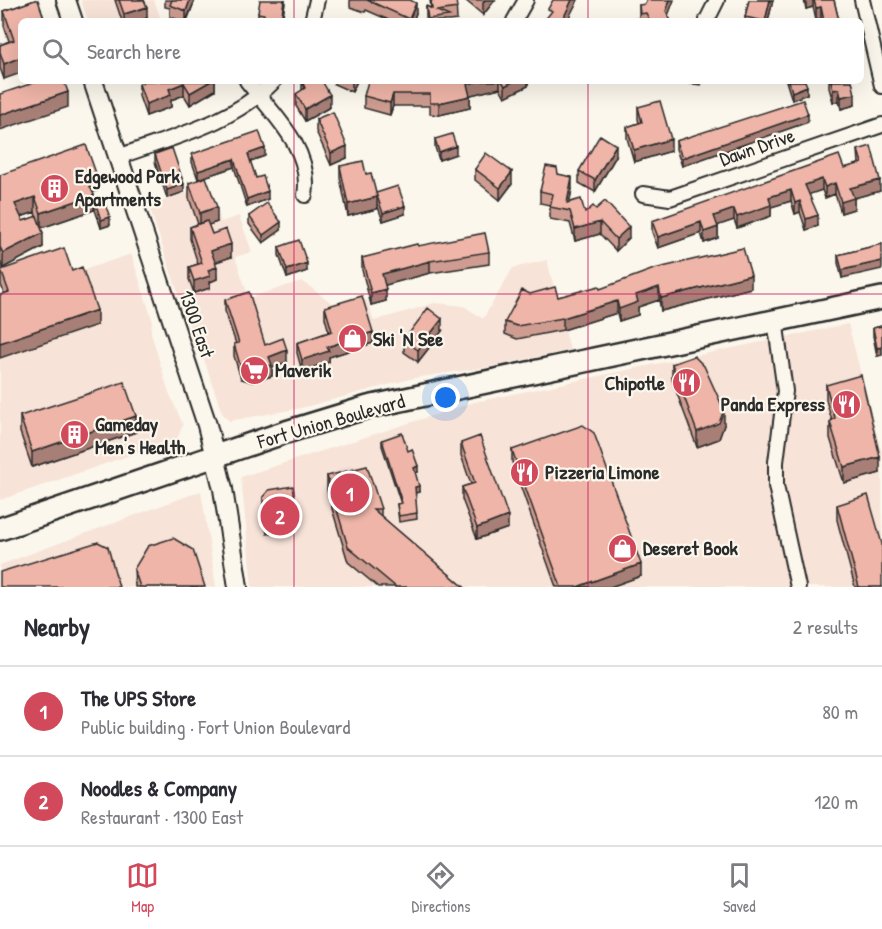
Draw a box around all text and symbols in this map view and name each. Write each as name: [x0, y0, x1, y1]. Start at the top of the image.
search box: [18, 18, 864, 84]
icon: search: [39, 35, 72, 68]
text: Search here: [87, 36, 181, 66]
street label: Dawn Drive: [716, 121, 798, 172]
place label: Edgewood Park Apartments: [75, 162, 180, 213]
building icon: Edgewood Park Apartments: [38, 172, 70, 204]
street label: 1300 East: [173, 286, 222, 362]
shop icon: Ski 'N See: [336, 323, 368, 355]
place label: Ski 'N See: [373, 325, 443, 352]
supermarket icon: Maverik: [238, 354, 270, 386]
place label: Maverik: [275, 356, 332, 383]
restaurant icon: Chipotle: [670, 367, 702, 399]
place label: Chipotle: [604, 369, 665, 397]
your location: [431, 383, 460, 412]
street label: Fort Union Boulevard: [253, 387, 408, 455]
restaurant icon: Panda Express: [830, 388, 862, 420]
place label: Panda Express: [721, 390, 825, 418]
place label: Gameday Men's Health: [95, 410, 186, 460]
building icon: Gameday Men's Health: [58, 419, 90, 451]
restaurant icon: Pizzeria Limone: [508, 456, 540, 488]
place label: Pizzeria Limone: [545, 458, 659, 485]
pin: 1: [330, 470, 370, 516]
pin: 2: [260, 494, 300, 538]
shop icon: Deseret Book: [606, 532, 638, 564]
place label: Deseret Book: [643, 534, 739, 561]
text: Nearby: [24, 609, 90, 644]
text: 2 results: [793, 613, 858, 640]
text: The UPS Store: [81, 683, 196, 713]
text: 1: [40, 698, 47, 725]
text: 80 m: [822, 698, 858, 725]
text: Public building · Fort Union Boulevard: [81, 713, 350, 740]
text: Noodles & Company: [81, 773, 237, 803]
text: 2: [39, 788, 48, 815]
text: 120 m: [814, 788, 858, 815]
text: Restaurant · 1300 East: [81, 803, 243, 830]
tab: Map: [126, 859, 159, 917]
tab: Directions: [412, 859, 470, 917]
tab: Saved: [723, 859, 756, 917]

